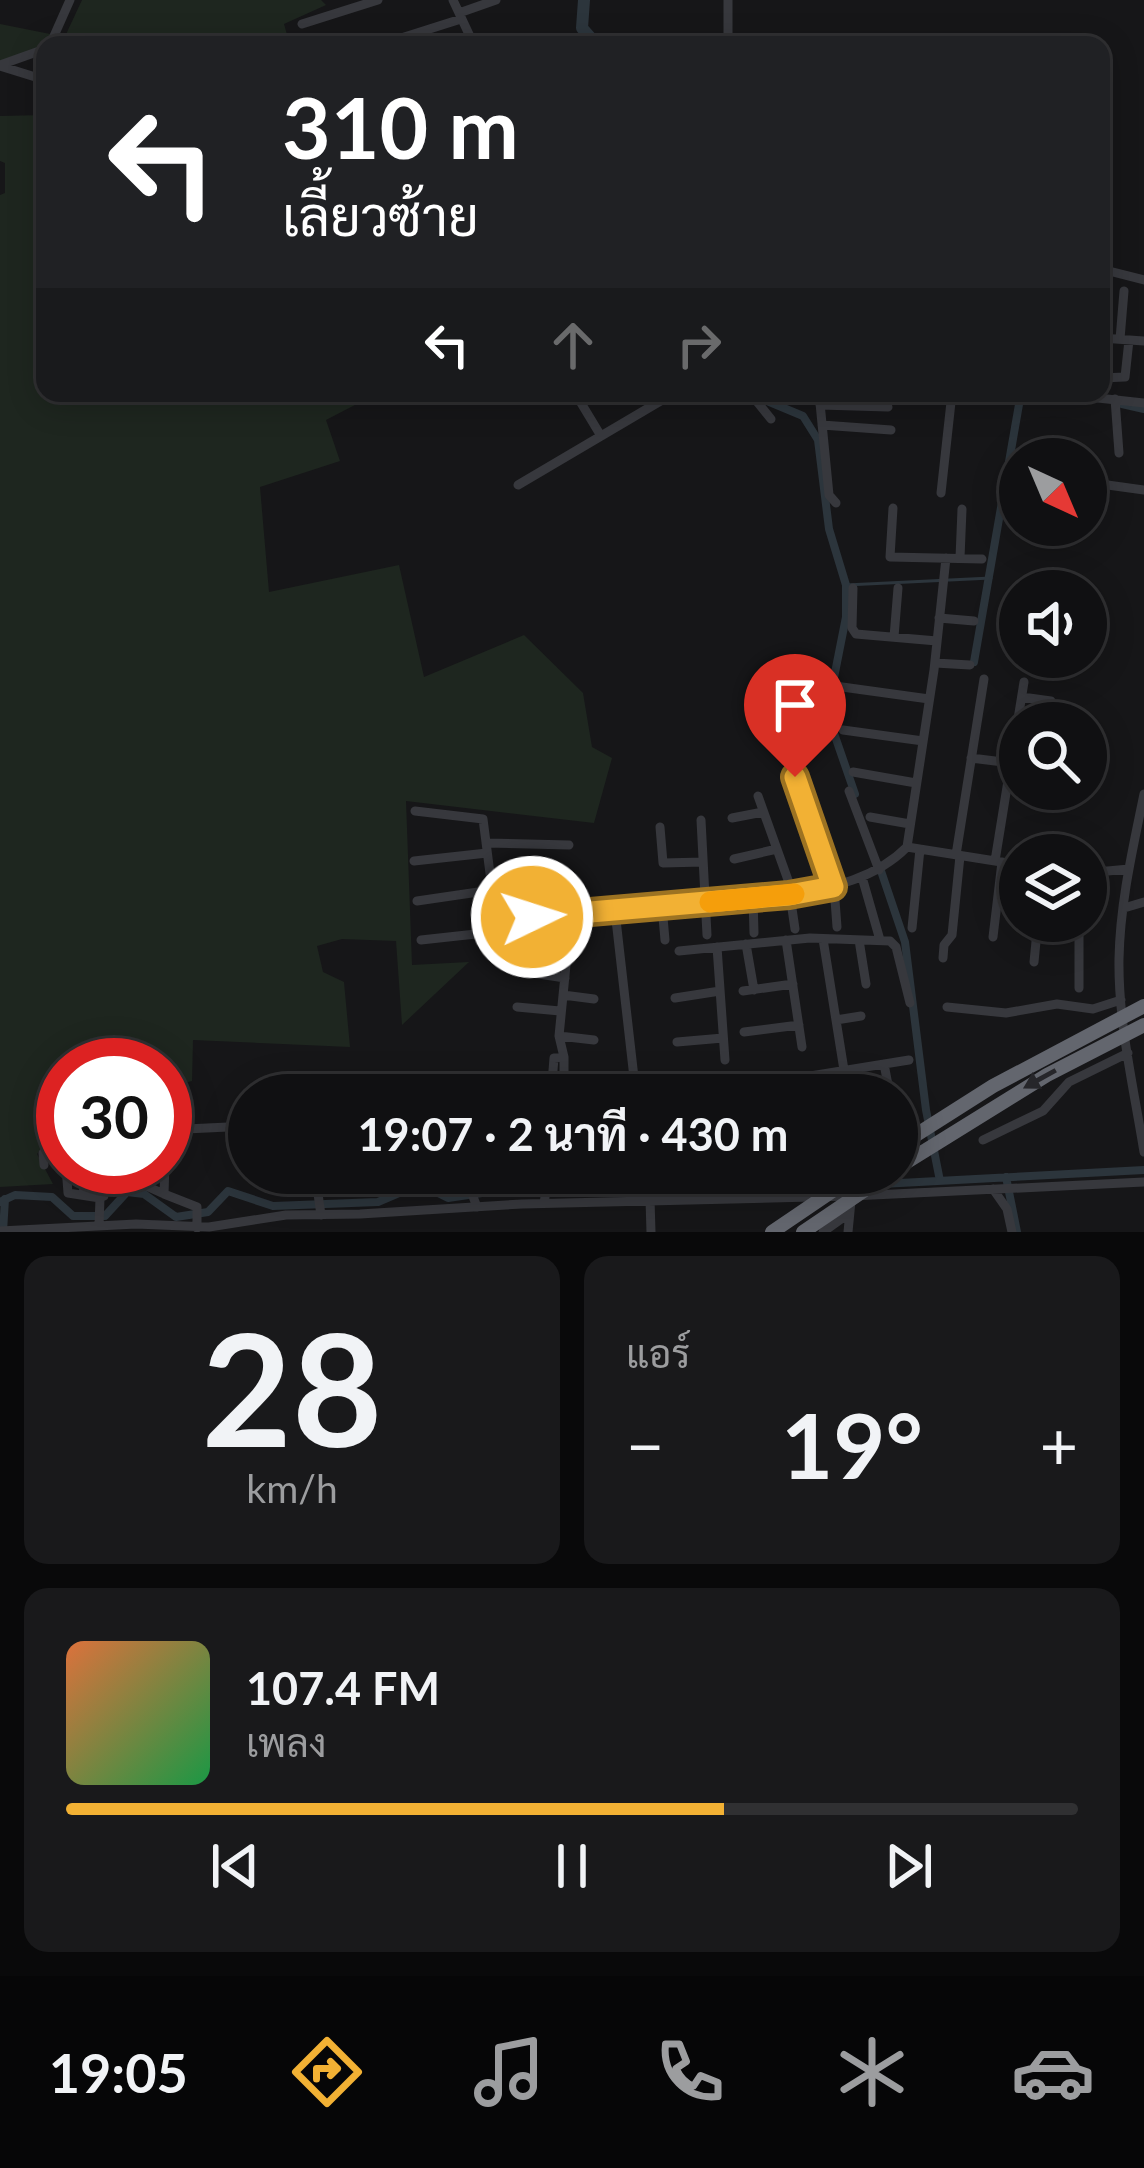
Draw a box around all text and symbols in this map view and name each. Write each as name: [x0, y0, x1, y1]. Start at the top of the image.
text: 310 m: [282, 76, 519, 177]
icon: left: [84, 84, 240, 240]
text: เลี้ยวซ้าย: [282, 183, 479, 248]
icon: left: [414, 312, 480, 378]
icon: ahead: [540, 312, 606, 378]
icon: right: [666, 312, 732, 378]
north arrow: [999, 438, 1107, 546]
map controls: [999, 438, 1107, 942]
button: sound: [999, 570, 1107, 678]
pin: [744, 654, 846, 777]
icon: arrive: [762, 672, 828, 738]
button: search: [999, 702, 1107, 810]
button: layers: [999, 834, 1107, 942]
position arrow: [469, 854, 595, 980]
speed limit sign: 30: [36, 1038, 192, 1194]
one-way arrow: [1024, 1068, 1057, 1089]
text: 19:07 · 2 นาที · 430 m: [357, 1107, 789, 1161]
text: 28: [202, 1293, 382, 1480]
text: แอร์: [626, 1330, 690, 1376]
text: 19°: [781, 1390, 923, 1498]
text: −: [626, 1405, 664, 1484]
text: +: [1040, 1405, 1078, 1484]
text: km/h: [246, 1465, 338, 1511]
text: 107.4 FM: [246, 1661, 440, 1715]
text: เพลง: [246, 1719, 327, 1765]
icon: previous: [202, 1833, 268, 1899]
icon: pause: [539, 1833, 605, 1899]
icon: next: [876, 1833, 942, 1899]
icon: directions: [285, 2030, 369, 2114]
icon: music: [467, 2030, 551, 2114]
icon: phone: [648, 2030, 732, 2114]
icon: climate: [830, 2030, 914, 2114]
icon: car: [1011, 2030, 1095, 2114]
text: 19:05: [49, 2040, 188, 2105]

